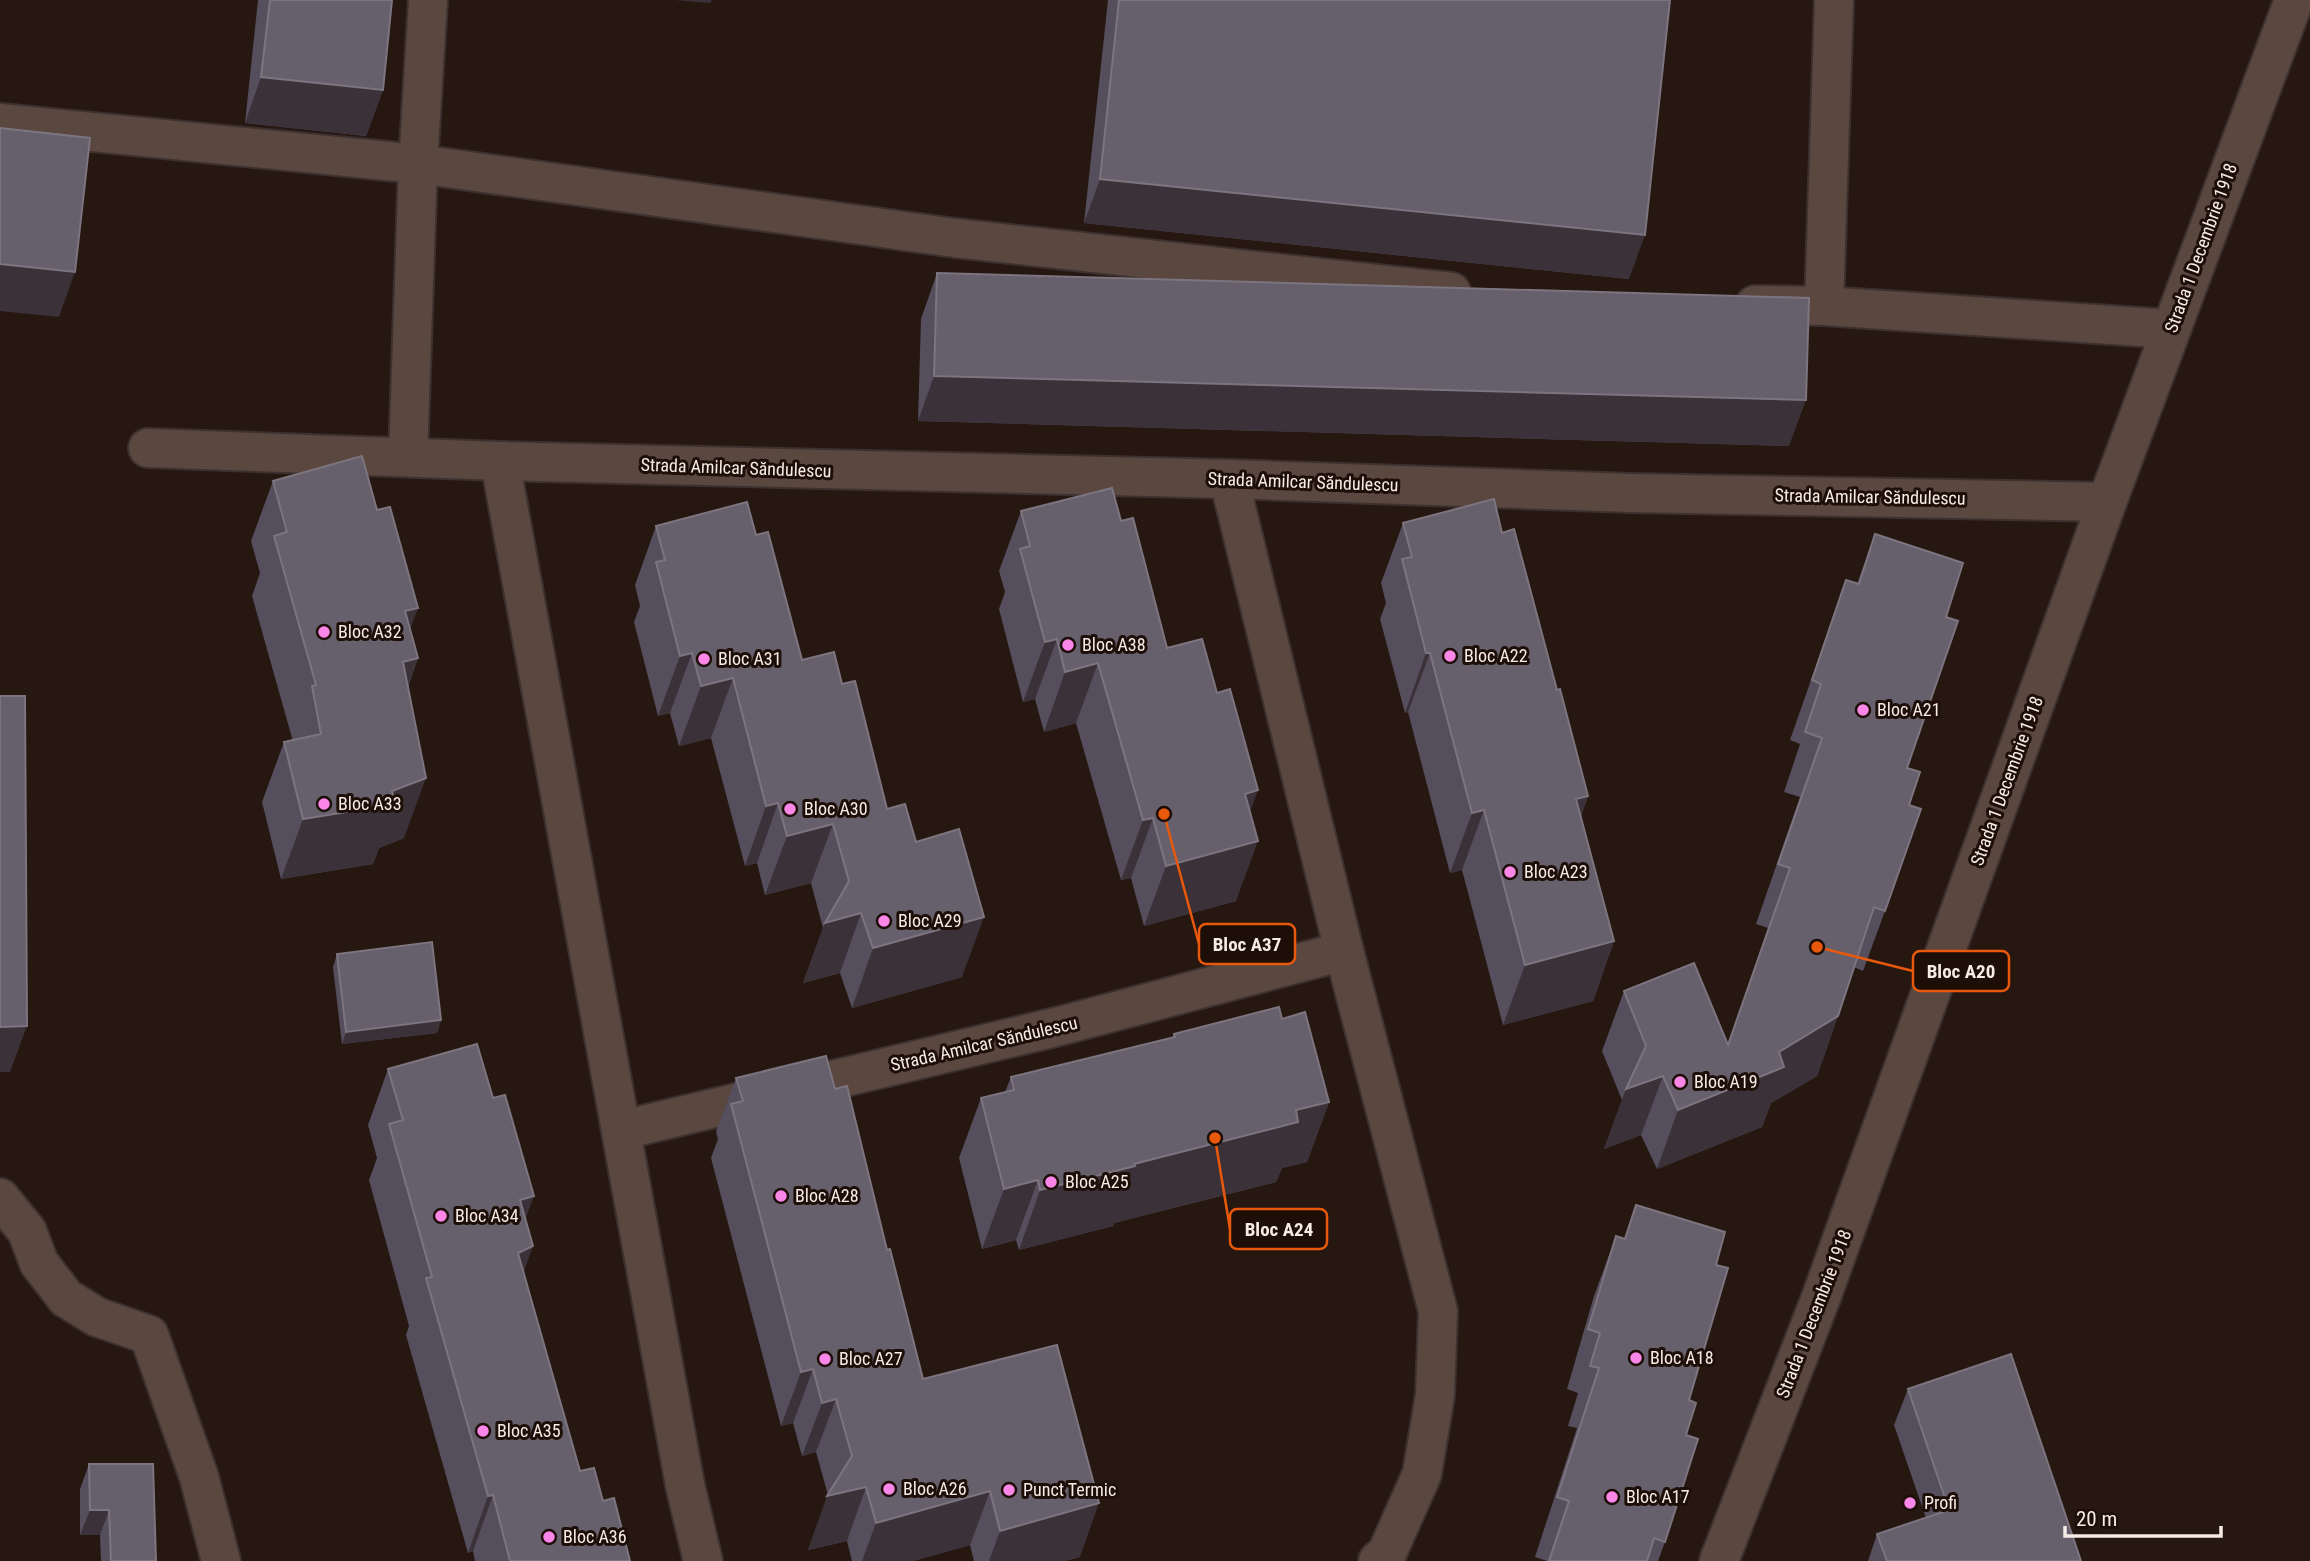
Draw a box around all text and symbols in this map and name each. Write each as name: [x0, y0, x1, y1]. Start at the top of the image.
street label: Strada 1 Decembrie 1918: [2160, 160, 2241, 335]
street label: Strada Amilcar Săndulescu: [640, 454, 832, 481]
street label: Strada Amilcar Săndulescu: [1207, 468, 1399, 495]
street label: Strada Amilcar Săndulescu: [1774, 484, 1966, 509]
place label: Bloc A32: [338, 621, 402, 642]
marker: Bloc A32: [316, 624, 332, 640]
place label: Bloc A38: [1082, 634, 1146, 655]
marker: Bloc A38: [1060, 637, 1076, 653]
place label: Bloc A22: [1464, 645, 1528, 666]
place label: Bloc A31: [718, 648, 782, 669]
marker: Bloc A22: [1442, 648, 1458, 664]
marker: Bloc A31: [696, 651, 712, 667]
street label: Strada 1 Decembrie 1918: [1966, 693, 2047, 868]
place label: Bloc A21: [1877, 699, 1941, 720]
marker: Bloc A21: [1855, 702, 1871, 718]
place label: Bloc A33: [338, 793, 402, 814]
marker: Bloc A33: [316, 796, 332, 812]
place label: Bloc A30: [804, 798, 868, 819]
marker: Bloc A30: [782, 801, 798, 817]
place label: Bloc A23: [1524, 861, 1588, 882]
marker: Bloc A23: [1502, 864, 1518, 880]
place label: Bloc A29: [898, 910, 962, 931]
marker: Bloc A29: [876, 913, 892, 929]
callout: Bloc A37: [1199, 924, 1295, 964]
text: Bloc A37: [1213, 933, 1281, 956]
callout: Bloc A20: [1913, 951, 2009, 991]
text: Bloc A20: [1927, 960, 1995, 983]
street label: Strada Amilcar Săndulescu: [888, 1012, 1079, 1075]
place label: Bloc A19: [1694, 1071, 1758, 1092]
marker: Bloc A19: [1672, 1074, 1688, 1090]
place label: Bloc A25: [1065, 1171, 1129, 1192]
marker: Bloc A25: [1043, 1174, 1059, 1190]
place label: Bloc A28: [795, 1185, 859, 1206]
marker: Bloc A28: [773, 1188, 789, 1204]
place label: Bloc A34: [455, 1205, 519, 1226]
marker: Bloc A34: [433, 1208, 449, 1224]
callout: Bloc A24: [1230, 1209, 1327, 1249]
text: Bloc A24: [1245, 1218, 1313, 1241]
street label: Strada 1 Decembrie 1918: [1772, 1227, 1855, 1401]
place label: Bloc A18: [1650, 1347, 1714, 1368]
place label: Bloc A27: [839, 1348, 903, 1369]
marker: Bloc A18: [1628, 1350, 1644, 1366]
marker: Bloc A27: [817, 1351, 833, 1367]
place label: Bloc A35: [497, 1420, 561, 1441]
marker: Bloc A35: [475, 1423, 491, 1439]
place label: Bloc A26: [903, 1478, 967, 1499]
place label: Punct Termic: [1023, 1479, 1116, 1500]
marker: Bloc A26: [881, 1481, 897, 1497]
marker: Punct Termic: [1001, 1482, 1017, 1498]
place label: Bloc A17: [1626, 1486, 1690, 1507]
marker: Bloc A17: [1604, 1489, 1620, 1505]
place label: Profi: [1924, 1492, 1957, 1513]
scale bar: [2065, 1494, 2221, 1538]
marker: Profi: [1902, 1495, 1918, 1511]
text: 20 m: [2076, 1507, 2117, 1531]
place label: Bloc A36: [563, 1526, 627, 1547]
marker: Bloc A36: [541, 1529, 557, 1545]

